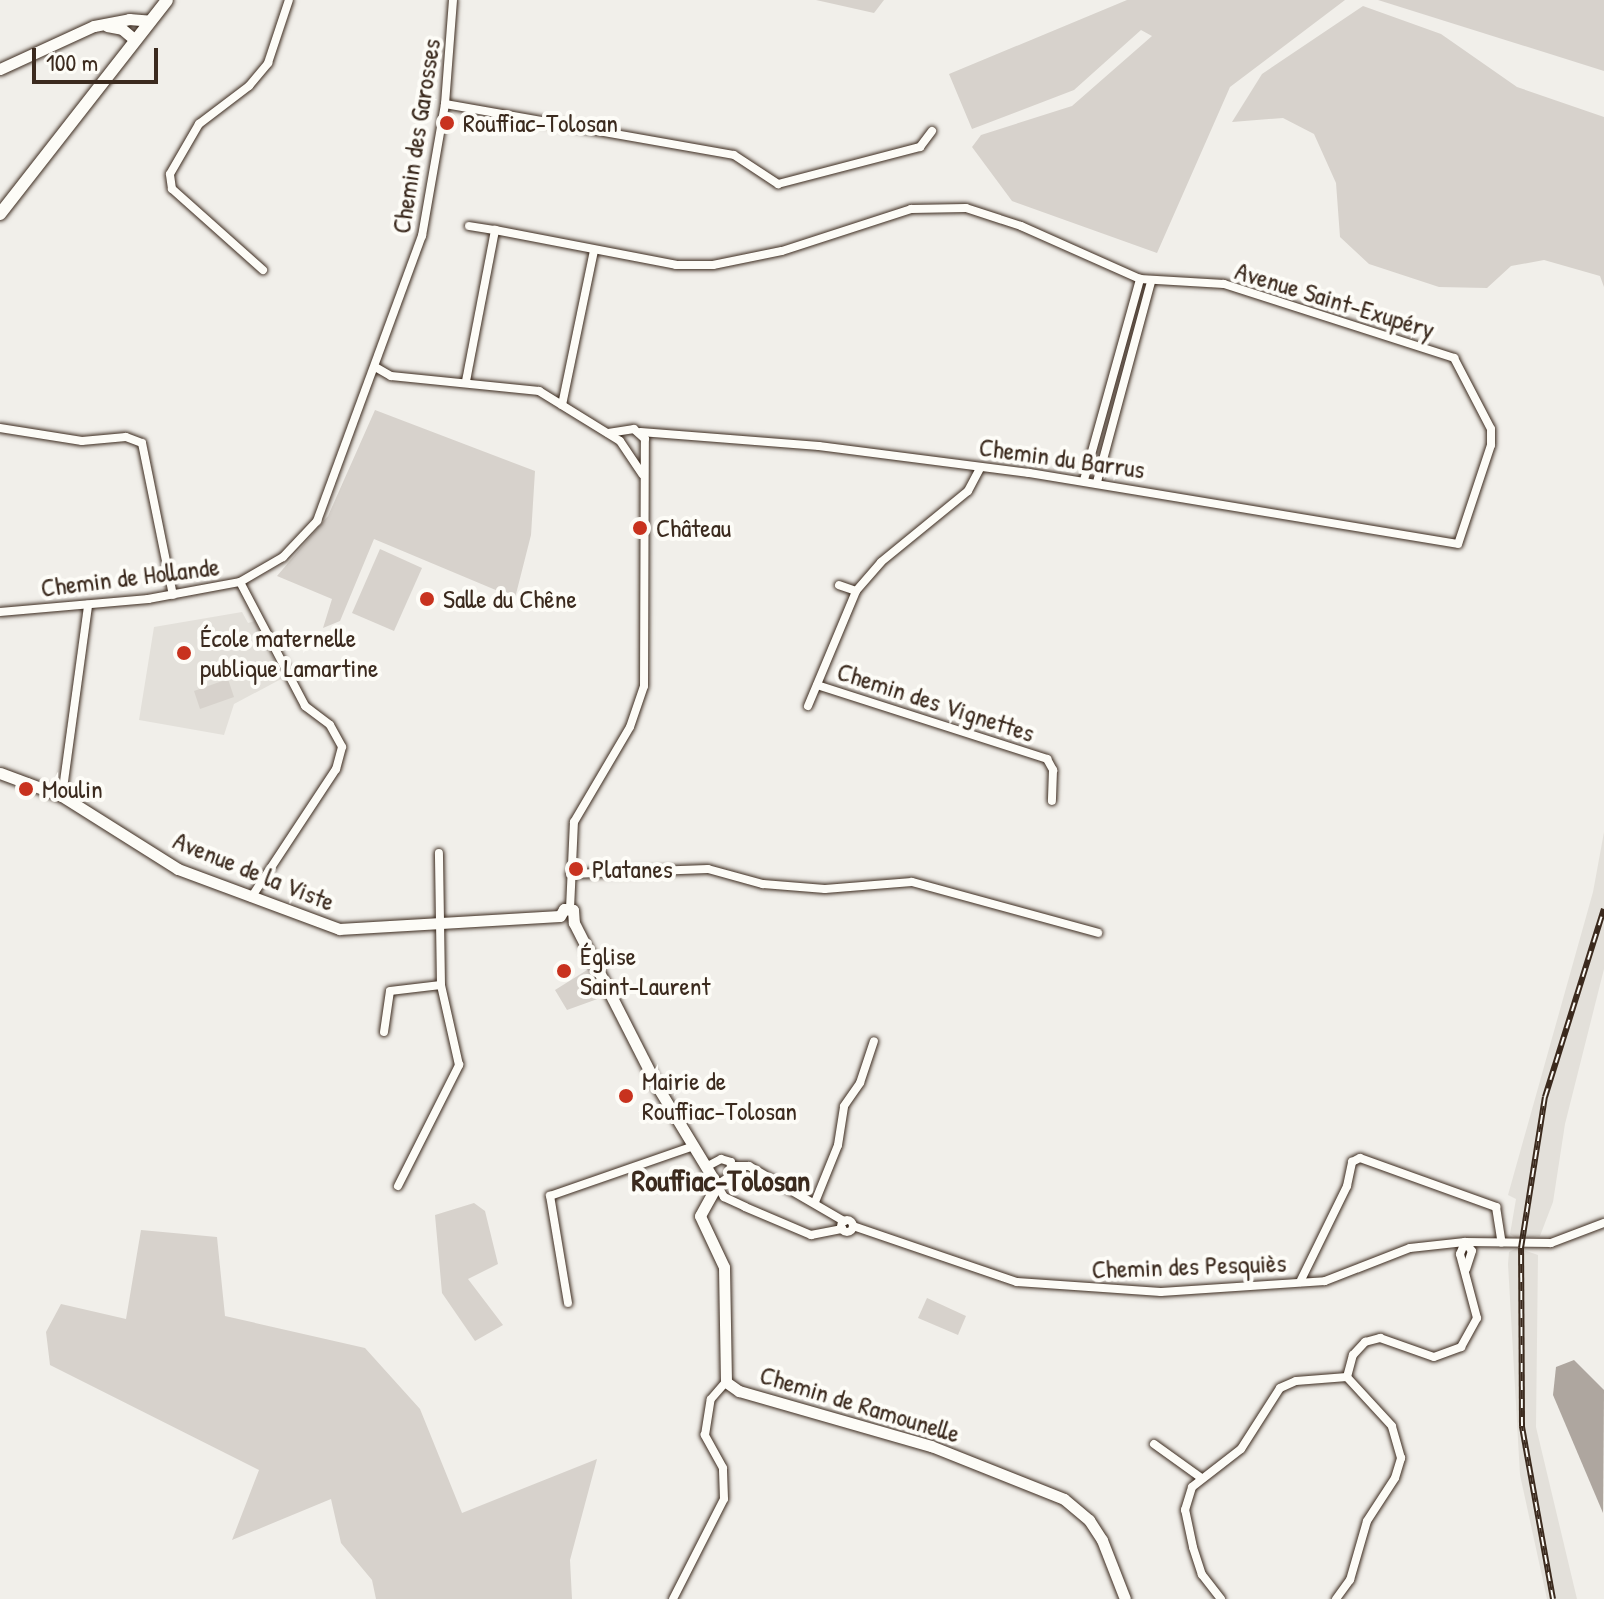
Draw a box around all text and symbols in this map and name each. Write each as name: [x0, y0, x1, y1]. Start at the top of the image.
scale bar: [36, 32, 162, 82]
street label: Chemin des Garosses: [385, 36, 447, 236]
text: 100 m: [46, 46, 98, 78]
place label: Rouffiac-Tolosan: [463, 107, 618, 139]
marker: Rouffiac-Tolosan: [438, 114, 456, 132]
street label: Avenue Saint-Exupéry: [1231, 255, 1439, 345]
street label: Chemin du Barrus: [977, 431, 1147, 485]
place label: Château: [656, 512, 731, 544]
marker: Château: [631, 519, 649, 537]
street label: Chemin de Hollande: [39, 551, 221, 603]
place label: Salle du Chêne: [443, 583, 577, 615]
marker: Salle du Chêne: [418, 590, 436, 608]
place label: École maternelle publique Lamartine: [200, 622, 378, 684]
marker: École maternelle publique Lamartine: [175, 644, 193, 662]
street label: Chemin des Vignettes: [833, 655, 1039, 749]
place label: Moulin: [42, 773, 103, 805]
marker: Moulin: [17, 780, 35, 798]
street label: Avenue de la Viste: [169, 824, 339, 918]
place label: Platanes: [592, 853, 673, 885]
marker: Platanes: [567, 860, 585, 878]
place label: Église Saint-Laurent: [580, 940, 710, 1002]
marker: Église Saint-Laurent: [555, 962, 573, 980]
place label: Mairie de Rouffiac-Tolosan: [642, 1065, 797, 1126]
marker: Mairie de Rouffiac-Tolosan: [617, 1087, 635, 1105]
district label: Rouffiac-Tolosan: [632, 1162, 810, 1198]
street label: Chemin des Pesquiès: [1091, 1247, 1287, 1285]
street label: Chemin de Ramounelle: [756, 1359, 964, 1449]

